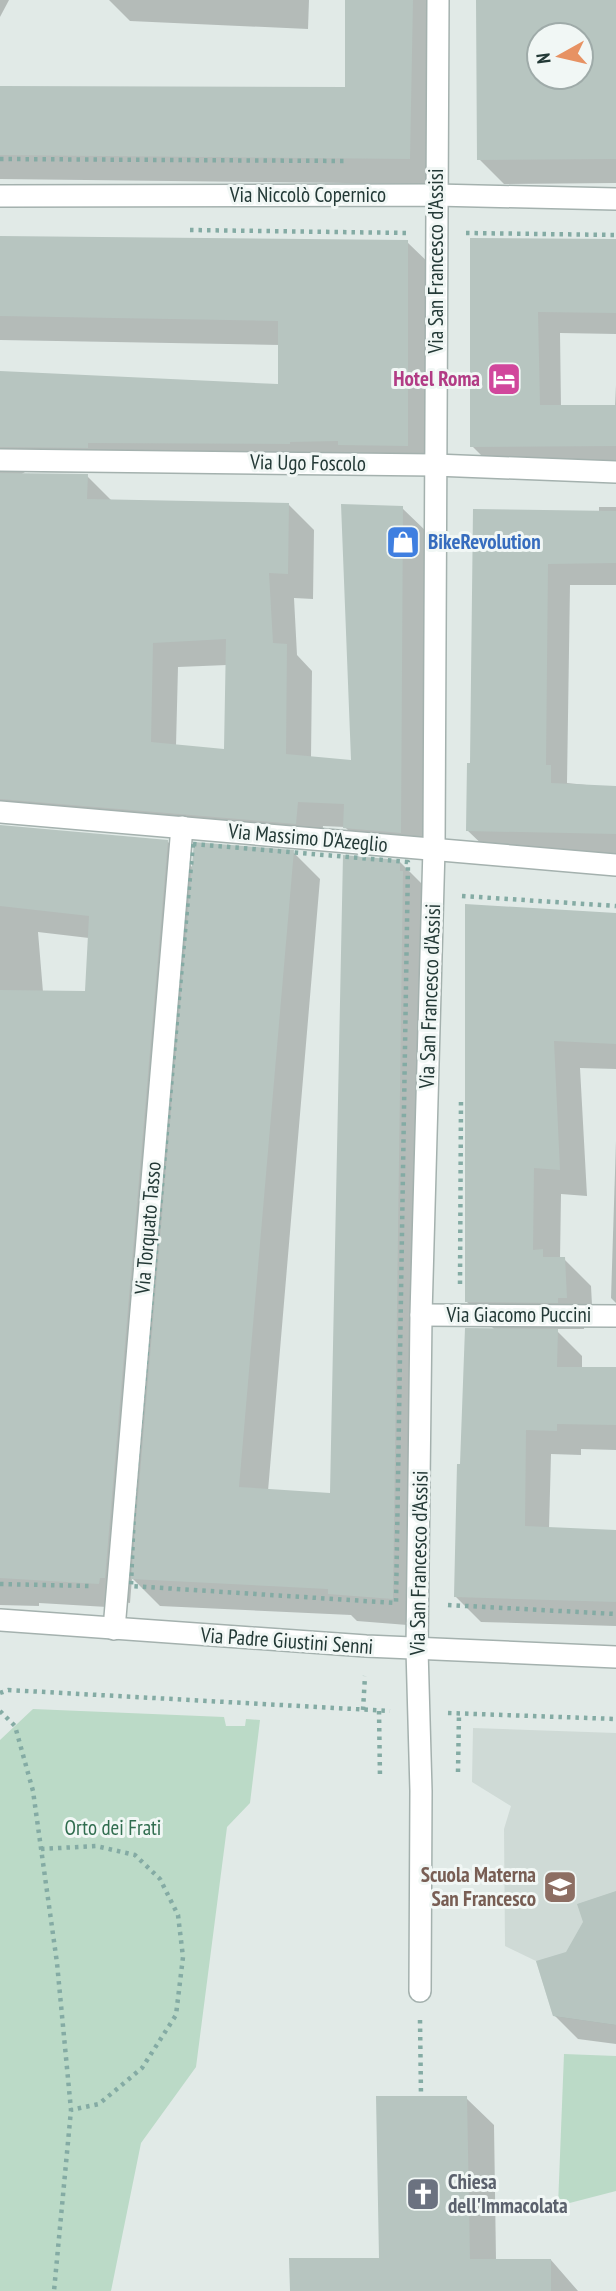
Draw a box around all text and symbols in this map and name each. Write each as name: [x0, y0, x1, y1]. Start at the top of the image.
north arrow: [525, 21, 595, 91]
text: N: [531, 52, 556, 65]
street label: Via San Francesco d'Assisi: [422, 169, 449, 354]
street label: Via Niccolò Copernico: [229, 181, 386, 208]
hotel icon: Hotel Roma: [485, 360, 523, 398]
place label: Hotel Roma: [393, 365, 480, 392]
street label: Via Ugo Foscolo: [249, 448, 366, 477]
shop icon: BikeRevolution: [384, 523, 422, 561]
place label: BikeRevolution: [428, 528, 541, 555]
street label: Via Massimo D'Azeglio: [226, 817, 389, 858]
street label: Via San Francesco d'Assisi: [413, 903, 446, 1090]
street label: Via Torquato Tasso: [128, 1160, 167, 1296]
street label: Via Giacomo Puccini: [446, 1301, 591, 1328]
street label: Via San Francesco d'Assisi: [403, 1470, 434, 1657]
street label: Via Padre Giustini Senni: [199, 1621, 374, 1660]
park label: Orto dei Frati: [65, 1814, 161, 1841]
place label: Scuola Materna San Francesco: [421, 1861, 536, 1912]
school or university icon: Scuola Materna San Francesco: [541, 1868, 579, 1906]
place label: Chiesa dell'Immacolata: [448, 2168, 568, 2219]
church icon: Chiesa dell'Immacolata: [404, 2175, 442, 2213]

